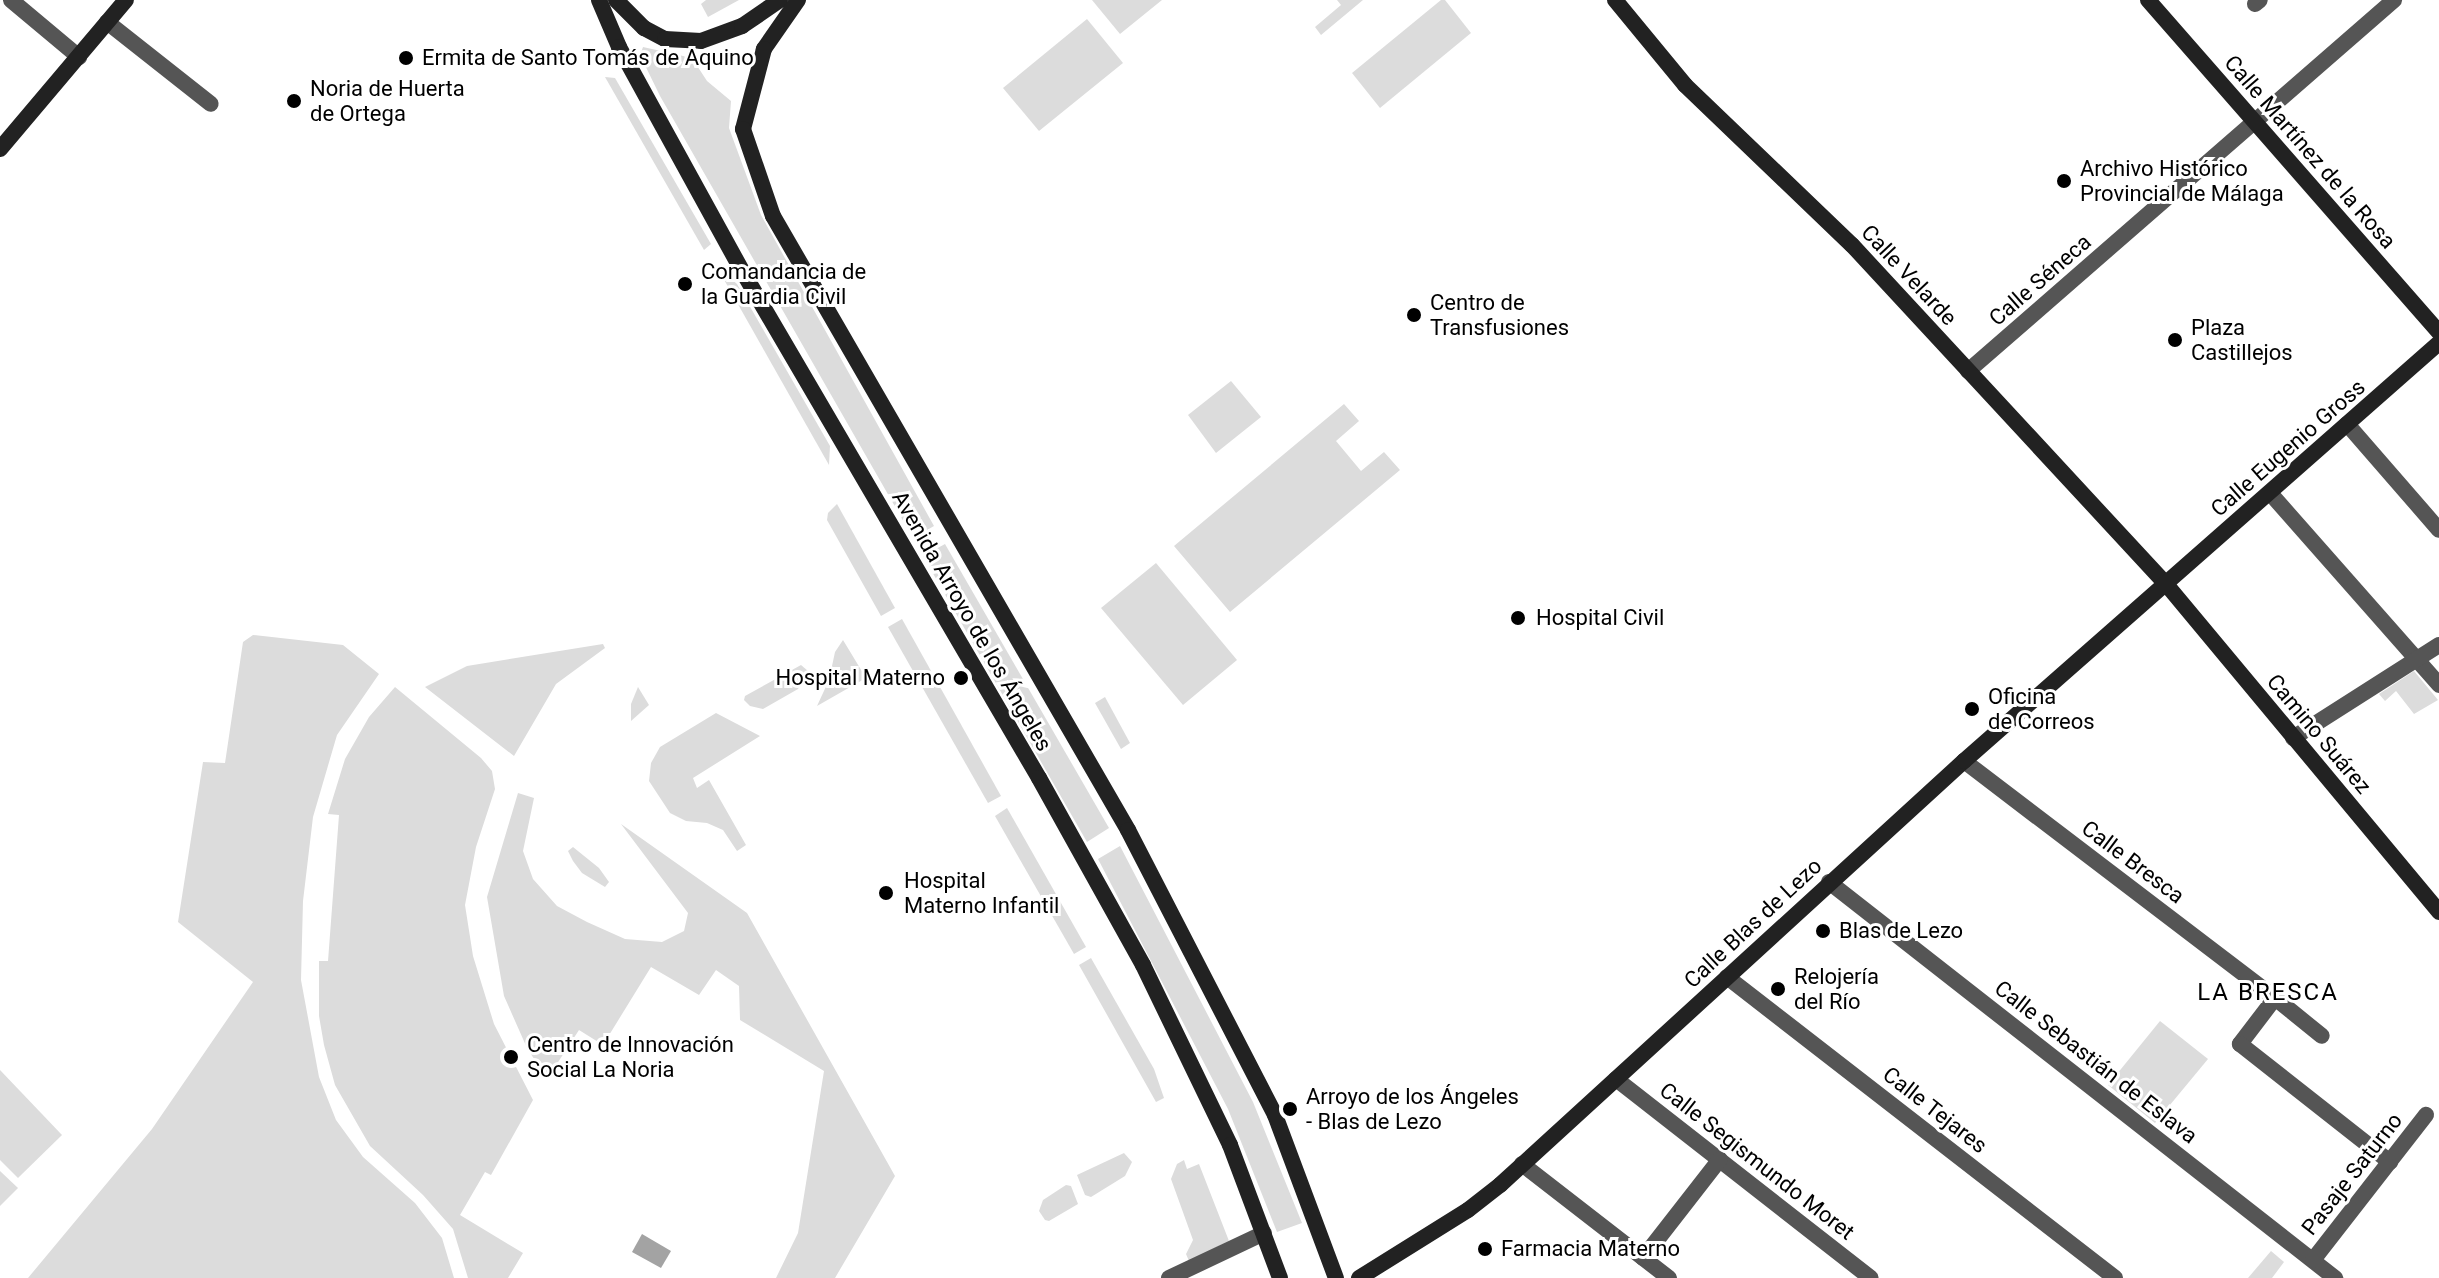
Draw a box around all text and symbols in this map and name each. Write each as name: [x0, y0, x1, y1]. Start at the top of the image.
place label: Ermita de Santo Tomás de Aquino: [422, 45, 754, 71]
marker: Ermita de Santo Tomás de Aquino: [397, 49, 415, 67]
street label: Calle Martínez de la Rosa: [2219, 50, 2401, 254]
place label: Noria de Huerta de Ortega: [310, 75, 465, 126]
marker: Noria de Huerta de Ortega: [285, 92, 303, 110]
place label: Archivo Histórico Provincial de Málaga: [2080, 155, 2284, 206]
marker: Archivo Histórico Provincial de Málaga: [2055, 172, 2073, 190]
street label: Calle Velarde: [1856, 219, 1962, 331]
street label: Calle Séneca: [1984, 229, 2096, 331]
place label: Comandancia de la Guardia Civil: [701, 258, 866, 310]
marker: Comandancia de la Guardia Civil: [676, 275, 694, 293]
place label: Centro de Transfusiones: [1430, 289, 1569, 340]
marker: Centro de Transfusiones: [1405, 306, 1423, 324]
place label: Plaza Castillejos: [2191, 314, 2293, 366]
marker: Plaza Castillejos: [2166, 331, 2184, 349]
street label: Calle Eugenio Gross: [2206, 374, 2370, 522]
street label: Avenida Arroyo de los Ángeles: [887, 486, 1057, 756]
place label: Hospital Civil: [1536, 605, 1664, 631]
marker: Hospital Civil: [1507, 607, 1529, 629]
place label: Hospital Materno: [776, 665, 945, 691]
marker: Hospital Materno: [952, 669, 970, 687]
street label: Camino Suárez: [2261, 669, 2377, 799]
place label: Oficina de Correos: [1988, 683, 2095, 734]
marker: Oficina de Correos: [1963, 700, 1981, 718]
street label: Calle Bresca: [2077, 815, 2189, 909]
street label: Calle Blas de Lezo: [1679, 853, 1827, 993]
place label: Hospital Materno Infantil: [904, 867, 1059, 918]
marker: Hospital Materno Infantil: [875, 882, 897, 904]
place label: Blas de Lezo: [1839, 918, 1963, 944]
marker: Blas de Lezo: [1814, 922, 1832, 940]
place label: Relojería del Río: [1794, 963, 1879, 1014]
street label: Calle Sebastián de Eslava: [1990, 975, 2202, 1149]
district label: LA BRESCA: [2197, 979, 2339, 1007]
marker: Relojería del Río: [1769, 980, 1787, 998]
place label: Centro de Innovación Social La Noria: [527, 1031, 734, 1082]
marker: Centro de Innovación Social La Noria: [502, 1048, 520, 1066]
street label: Calle Tejares: [1877, 1061, 1993, 1159]
street label: Calle Segismundo Moret: [1654, 1077, 1860, 1245]
place label: Arroyo de los Ángeles - Blas de Lezo: [1306, 1083, 1519, 1134]
marker: Arroyo de los Ángeles - Blas de Lezo: [1281, 1100, 1299, 1118]
street label: Pasaje Saturno: [2296, 1108, 2408, 1240]
place label: Farmacia Materno: [1501, 1236, 1680, 1262]
marker: Farmacia Materno: [1476, 1240, 1494, 1258]

